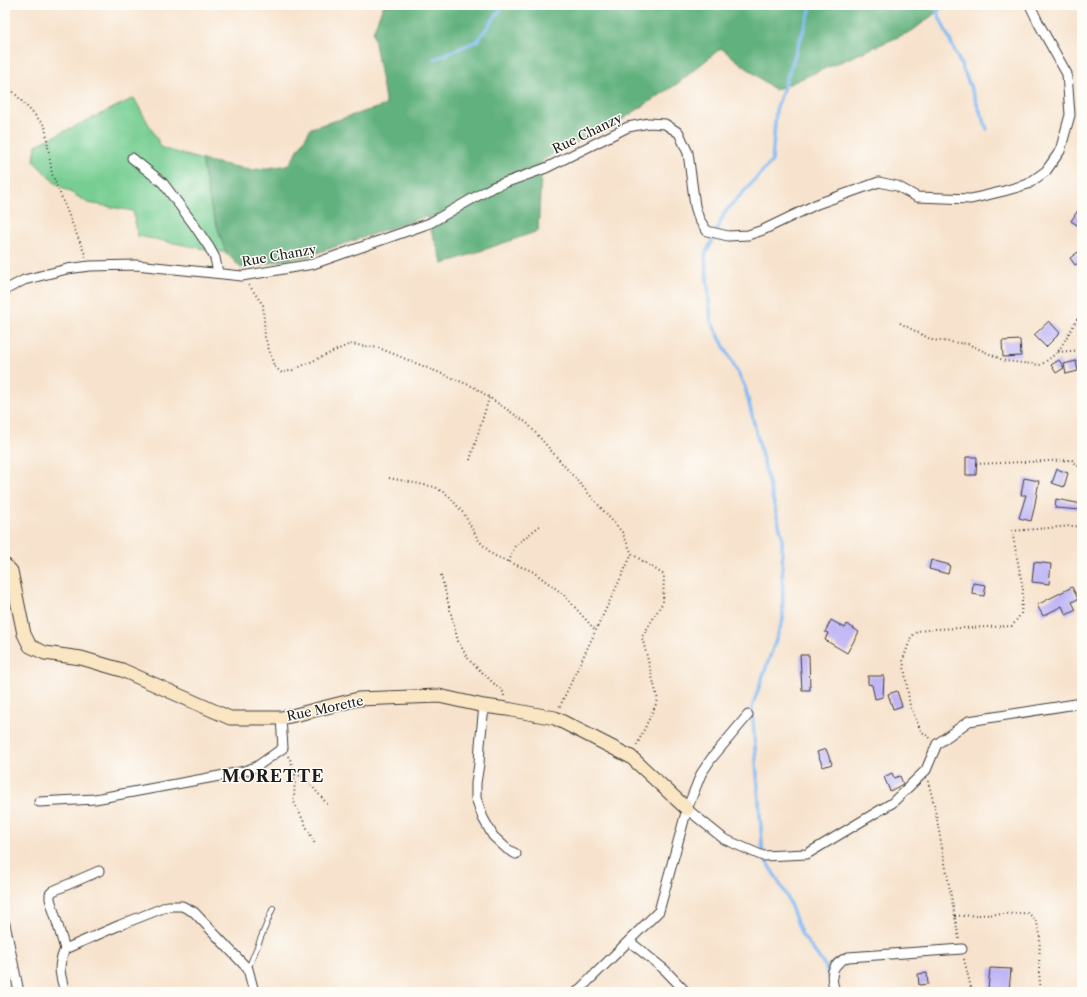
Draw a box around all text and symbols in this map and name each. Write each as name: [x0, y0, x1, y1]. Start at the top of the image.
street label: Rue Chanzy: [550, 109, 625, 157]
street label: Rue Chanzy: [241, 240, 318, 269]
street label: Rue Morette: [285, 692, 365, 724]
district label: MORETTE: [221, 766, 325, 786]

